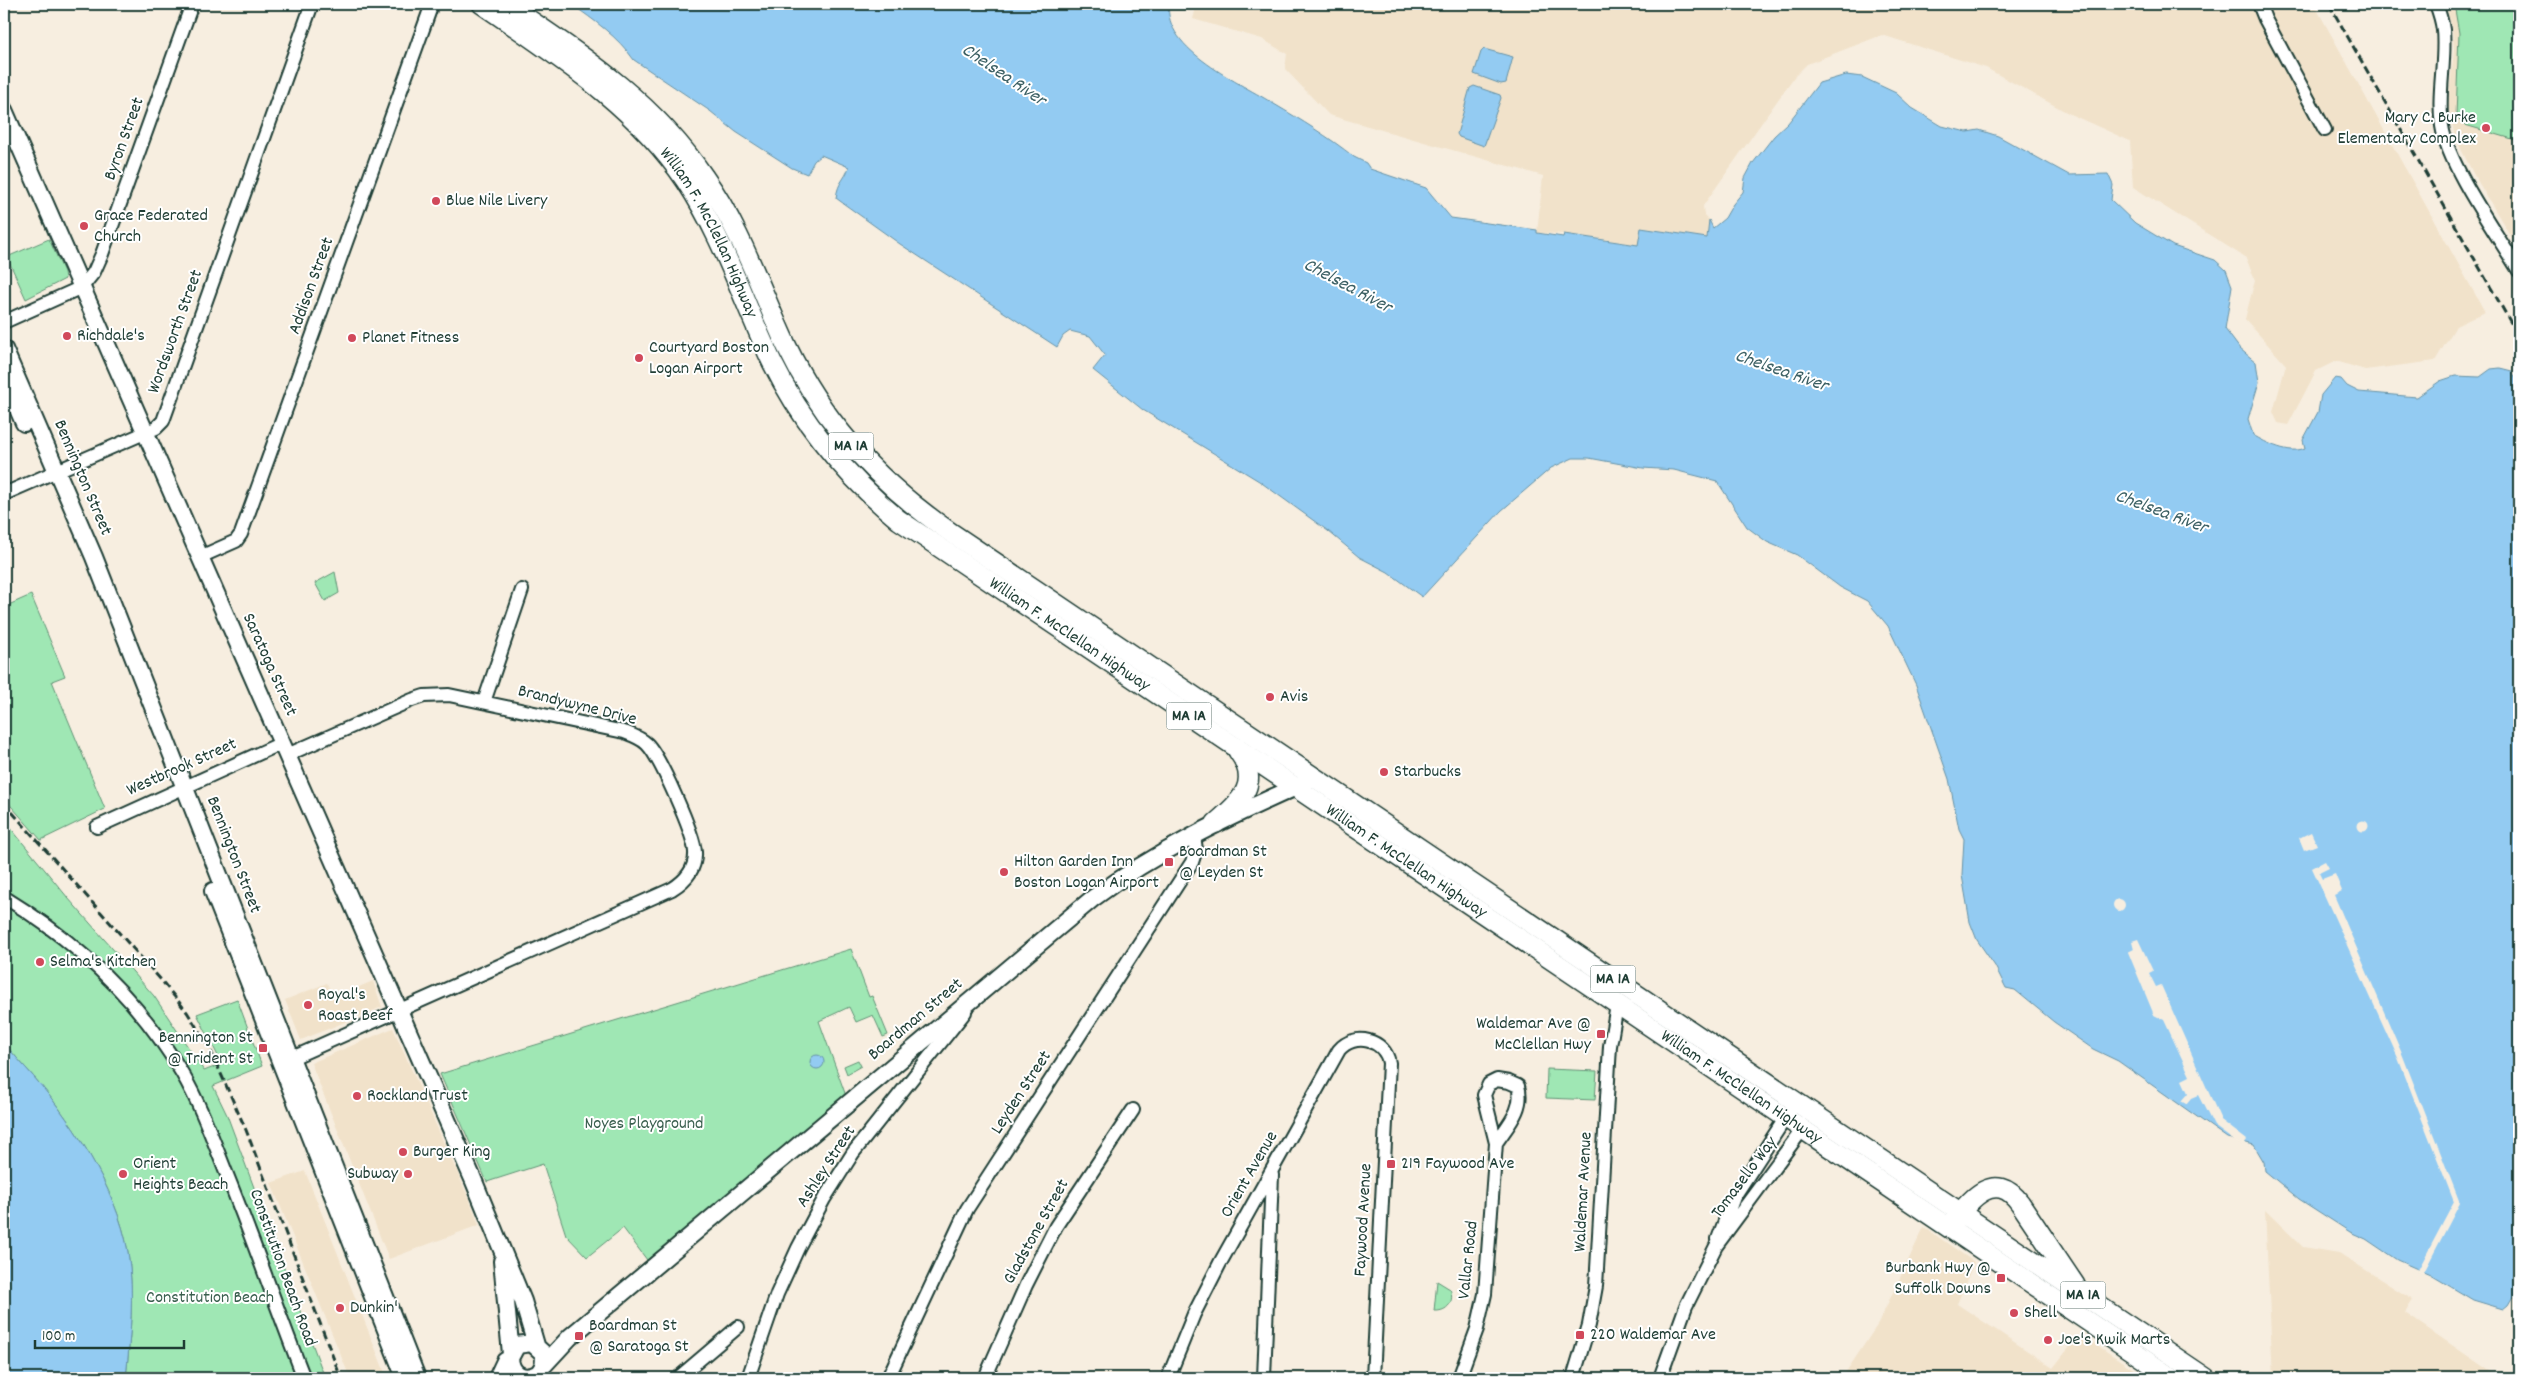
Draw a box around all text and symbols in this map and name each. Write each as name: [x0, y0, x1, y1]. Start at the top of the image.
water label: Chelsea River: [955, 38, 1052, 115]
street label: Byron Street: [98, 94, 152, 184]
place label: Mary C. Burke Elementary Complex: [2337, 106, 2476, 152]
marker: Mary C. Burke Elementary Complex: [2480, 122, 2492, 134]
street label: William F. McClellan Highway: [653, 142, 764, 322]
place label: Blue Nile Livery: [446, 189, 548, 214]
marker: Blue Nile Livery: [430, 195, 442, 207]
place label: Grace Federated Church: [94, 204, 208, 250]
marker: Grace Federated Church: [78, 220, 90, 232]
street label: Addison Street: [283, 234, 341, 338]
water label: Chelsea River: [1298, 252, 1398, 323]
street label: Wordsworth Street: [142, 266, 210, 397]
place label: Richdale's: [77, 324, 145, 349]
place label: Planet Fitness: [362, 326, 459, 351]
marker: Richdale's: [61, 330, 73, 342]
marker: Planet Fitness: [346, 332, 358, 344]
place label: Courtyard Boston Logan Airport: [649, 336, 769, 382]
water label: Chelsea River: [1731, 344, 1833, 401]
marker: Courtyard Boston Logan Airport: [633, 352, 645, 364]
street label: Bennington Street: [46, 416, 118, 540]
road number: MA 1A: [828, 432, 874, 460]
water label: Chelsea River: [2111, 484, 2213, 543]
street label: William F. McClellan Highway: [983, 571, 1156, 699]
street label: Saratoga Street: [235, 610, 303, 721]
street label: Brandywyne Drive: [515, 679, 639, 733]
place label: Avis: [1280, 685, 1308, 710]
marker: Avis: [1264, 691, 1276, 703]
road number: MA 1A: [1166, 702, 1212, 729]
street label: Westbrook Street: [123, 732, 241, 803]
place label: Starbucks: [1394, 760, 1461, 785]
marker: Starbucks: [1378, 766, 1390, 778]
street label: Bennington Street: [199, 793, 267, 917]
street label: William F. McClellan Highway: [1320, 798, 1492, 926]
place label: Boardman St @ Leyden St: [1179, 840, 1267, 886]
place label: Hilton Garden Inn Boston Logan Airport: [1014, 850, 1159, 896]
marker: Boardman St @ Leyden St: [1163, 856, 1175, 868]
marker: Hilton Garden Inn Boston Logan Airport: [998, 866, 1010, 878]
place label: Selma's Kitchen: [50, 950, 156, 975]
marker: Selma's Kitchen: [34, 956, 46, 968]
road number: MA 1A: [1590, 966, 1636, 992]
street label: Boardman Street: [863, 973, 969, 1067]
place label: Royal's Roast Beef: [318, 983, 393, 1029]
marker: Royal's Roast Beef: [302, 999, 314, 1011]
place label: Waldemar Ave @ McClellan Hwy: [1476, 1012, 1592, 1058]
street label: William F. McClellan Highway: [1655, 1024, 1827, 1151]
place label: Bennington St @ Trident St: [159, 1026, 253, 1072]
marker: Waldemar Ave @ McClellan Hwy: [1595, 1028, 1607, 1040]
marker: Bennington St @ Trident St: [257, 1042, 269, 1054]
street label: Leyden Street: [986, 1046, 1059, 1140]
place label: Rockland Trust: [367, 1084, 468, 1109]
marker: Rockland Trust: [351, 1090, 363, 1102]
park label: Noyes Playground: [584, 1112, 704, 1137]
street label: Ashley Street: [791, 1121, 863, 1213]
street label: Orient Avenue: [1215, 1127, 1285, 1223]
street label: Waldemar Avenue: [1568, 1131, 1600, 1253]
street label: Tomasello Way: [1706, 1131, 1784, 1224]
place label: Burger King: [413, 1140, 490, 1165]
marker: Burger King: [397, 1146, 409, 1158]
place label: Orient Heights Beach: [133, 1152, 228, 1198]
place label: 219 Faywood Ave: [1401, 1152, 1514, 1177]
marker: 219 Faywood Ave: [1385, 1158, 1397, 1170]
place label: Subway: [347, 1162, 399, 1187]
street label: Faywood Avenue: [1349, 1163, 1379, 1277]
marker: Orient Heights Beach: [117, 1168, 129, 1180]
marker: Subway: [402, 1168, 414, 1180]
street label: Gladstone Street: [998, 1175, 1076, 1289]
street label: Constitution Beach Road: [242, 1186, 322, 1350]
street label: Vallar Road: [1452, 1220, 1486, 1300]
place label: Burbank Hwy @ Suffolk Downs: [1885, 1256, 1991, 1302]
marker: Burbank Hwy @ Suffolk Downs: [1995, 1272, 2007, 1284]
road number: MA 1A: [2060, 1282, 2106, 1308]
park label: Constitution Beach: [146, 1286, 274, 1311]
place label: Dunkin': [350, 1296, 398, 1321]
place label: Shell: [2024, 1301, 2057, 1326]
marker: Dunkin': [334, 1302, 346, 1314]
marker: Shell: [2008, 1307, 2020, 1319]
place label: Boardman St @ Saratoga St: [589, 1314, 689, 1360]
scale bar: [35, 1317, 184, 1349]
place label: 220 Waldemar Ave: [1590, 1323, 1716, 1348]
text: 100 m: [42, 1326, 75, 1348]
place label: Joe's Kwik Marts: [2058, 1328, 2170, 1353]
marker: 220 Waldemar Ave: [1574, 1329, 1586, 1341]
marker: Boardman St @ Saratoga St: [573, 1330, 585, 1342]
marker: Joe's Kwik Marts: [2042, 1334, 2054, 1346]

